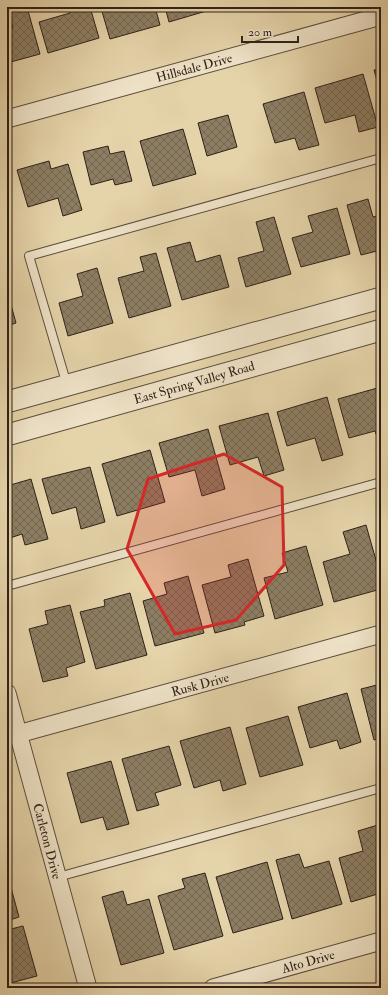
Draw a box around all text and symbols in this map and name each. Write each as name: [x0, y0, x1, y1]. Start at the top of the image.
scale bar: [242, 18, 298, 44]
text: 20 m: [248, 25, 273, 40]
street label: Hillsdale Drive: [154, 50, 235, 86]
street label: East Spring Valley Road: [132, 358, 257, 409]
street label: Rusk Drive: [170, 669, 231, 700]
street label: Carleton Drive: [29, 802, 65, 882]
street label: Alto Drive: [279, 947, 337, 977]

